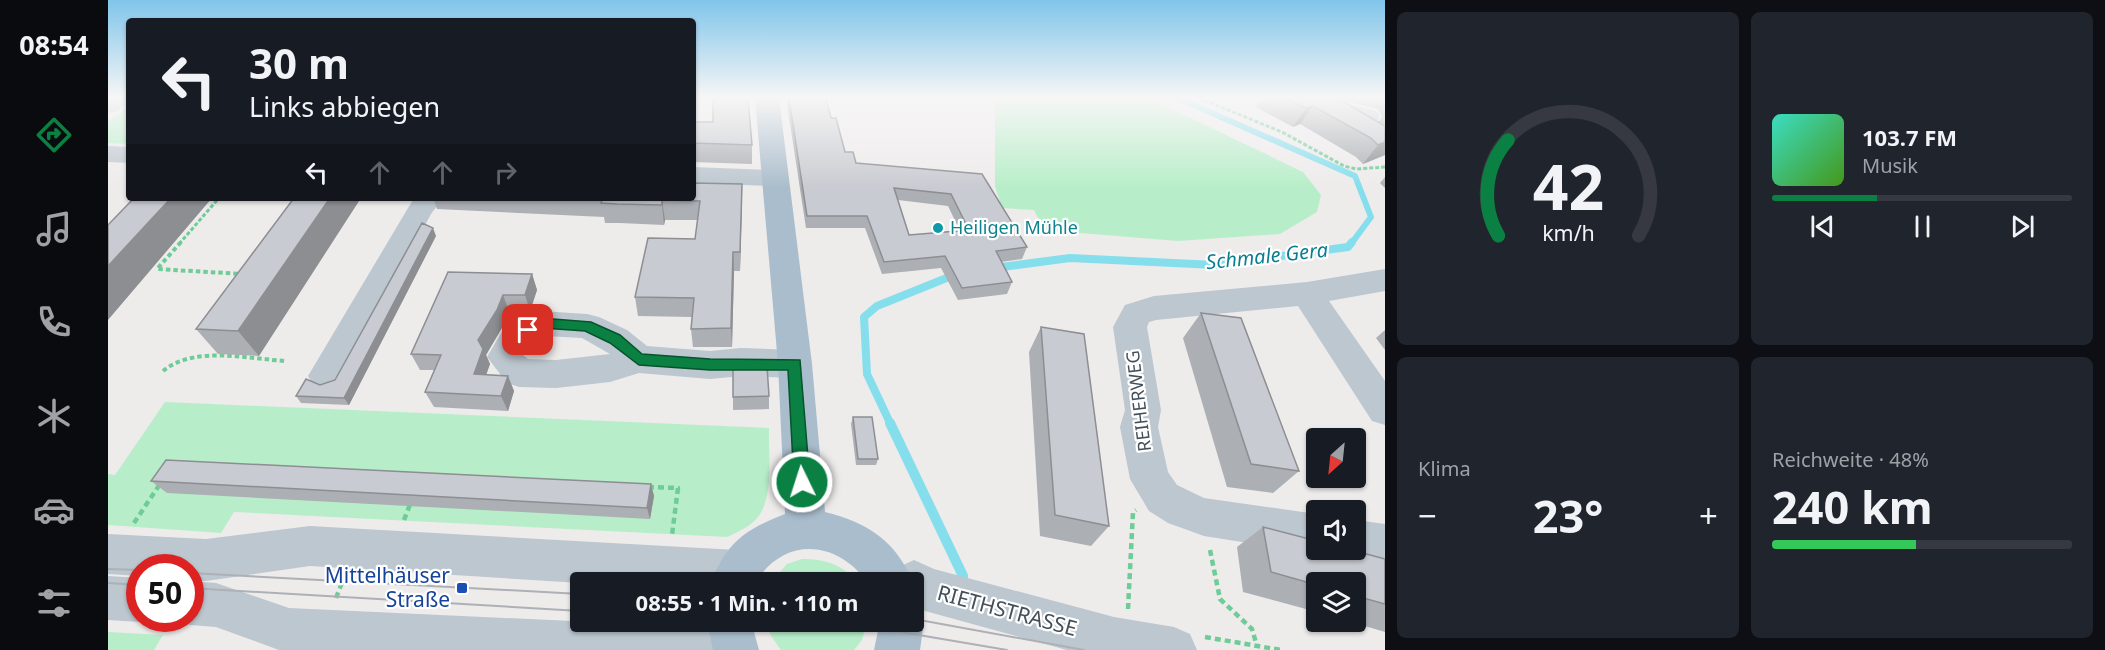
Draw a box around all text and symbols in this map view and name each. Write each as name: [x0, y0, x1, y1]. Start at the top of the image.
text: 08:54: [19, 26, 89, 63]
text: 30 m: [249, 34, 349, 91]
icon: left: [150, 42, 228, 120]
text: Links abbiegen: [249, 88, 440, 125]
icon: directions: [33, 114, 75, 156]
text: 103.7 FM: [1862, 122, 1957, 152]
text: 42: [1532, 143, 1604, 228]
text: Musik: [1862, 152, 1918, 179]
icon: left: [300, 156, 333, 189]
icon: ahead: [363, 156, 396, 189]
icon: ahead: [426, 156, 459, 189]
icon: right: [489, 156, 522, 189]
icon: music: [33, 208, 75, 250]
icon: previous: [1806, 210, 1839, 243]
icon: pause: [1906, 210, 1939, 243]
icon: next: [2006, 210, 2039, 243]
place label: Heiligen Mühle: [950, 215, 1078, 239]
text: km/h: [1542, 218, 1594, 247]
marker: Heiligen Mühle: [931, 221, 945, 235]
water label: Schmale Gera: [1205, 236, 1329, 275]
icon: phone: [33, 301, 75, 343]
pin: [502, 304, 553, 355]
icon: arrive: [511, 313, 544, 346]
street label: REIHERWEG: [1120, 349, 1156, 453]
icon: climate: [33, 395, 75, 437]
north arrow: [1306, 428, 1366, 488]
map controls: [1306, 428, 1366, 632]
text: Reichweite · 48%: [1772, 446, 1929, 473]
position arrow: [770, 450, 834, 514]
text: Klima: [1418, 455, 1471, 482]
text: 240 km: [1772, 476, 1933, 537]
text: 23°: [1533, 485, 1603, 546]
icon: car: [33, 489, 75, 531]
text: −: [1418, 493, 1437, 538]
text: +: [1699, 493, 1718, 538]
button: sound: [1306, 500, 1366, 560]
speed limit sign: 50: [126, 554, 204, 632]
place label: Mittelhäuser Straße: [325, 561, 450, 613]
button: layers: [1306, 572, 1366, 632]
street label: RIETHSTRASSE: [934, 578, 1080, 642]
marker: Mittelhäuser Straße: [455, 581, 469, 595]
icon: filters: [33, 582, 75, 624]
text: 08:55 · 1 Min. · 110 m: [636, 587, 858, 617]

